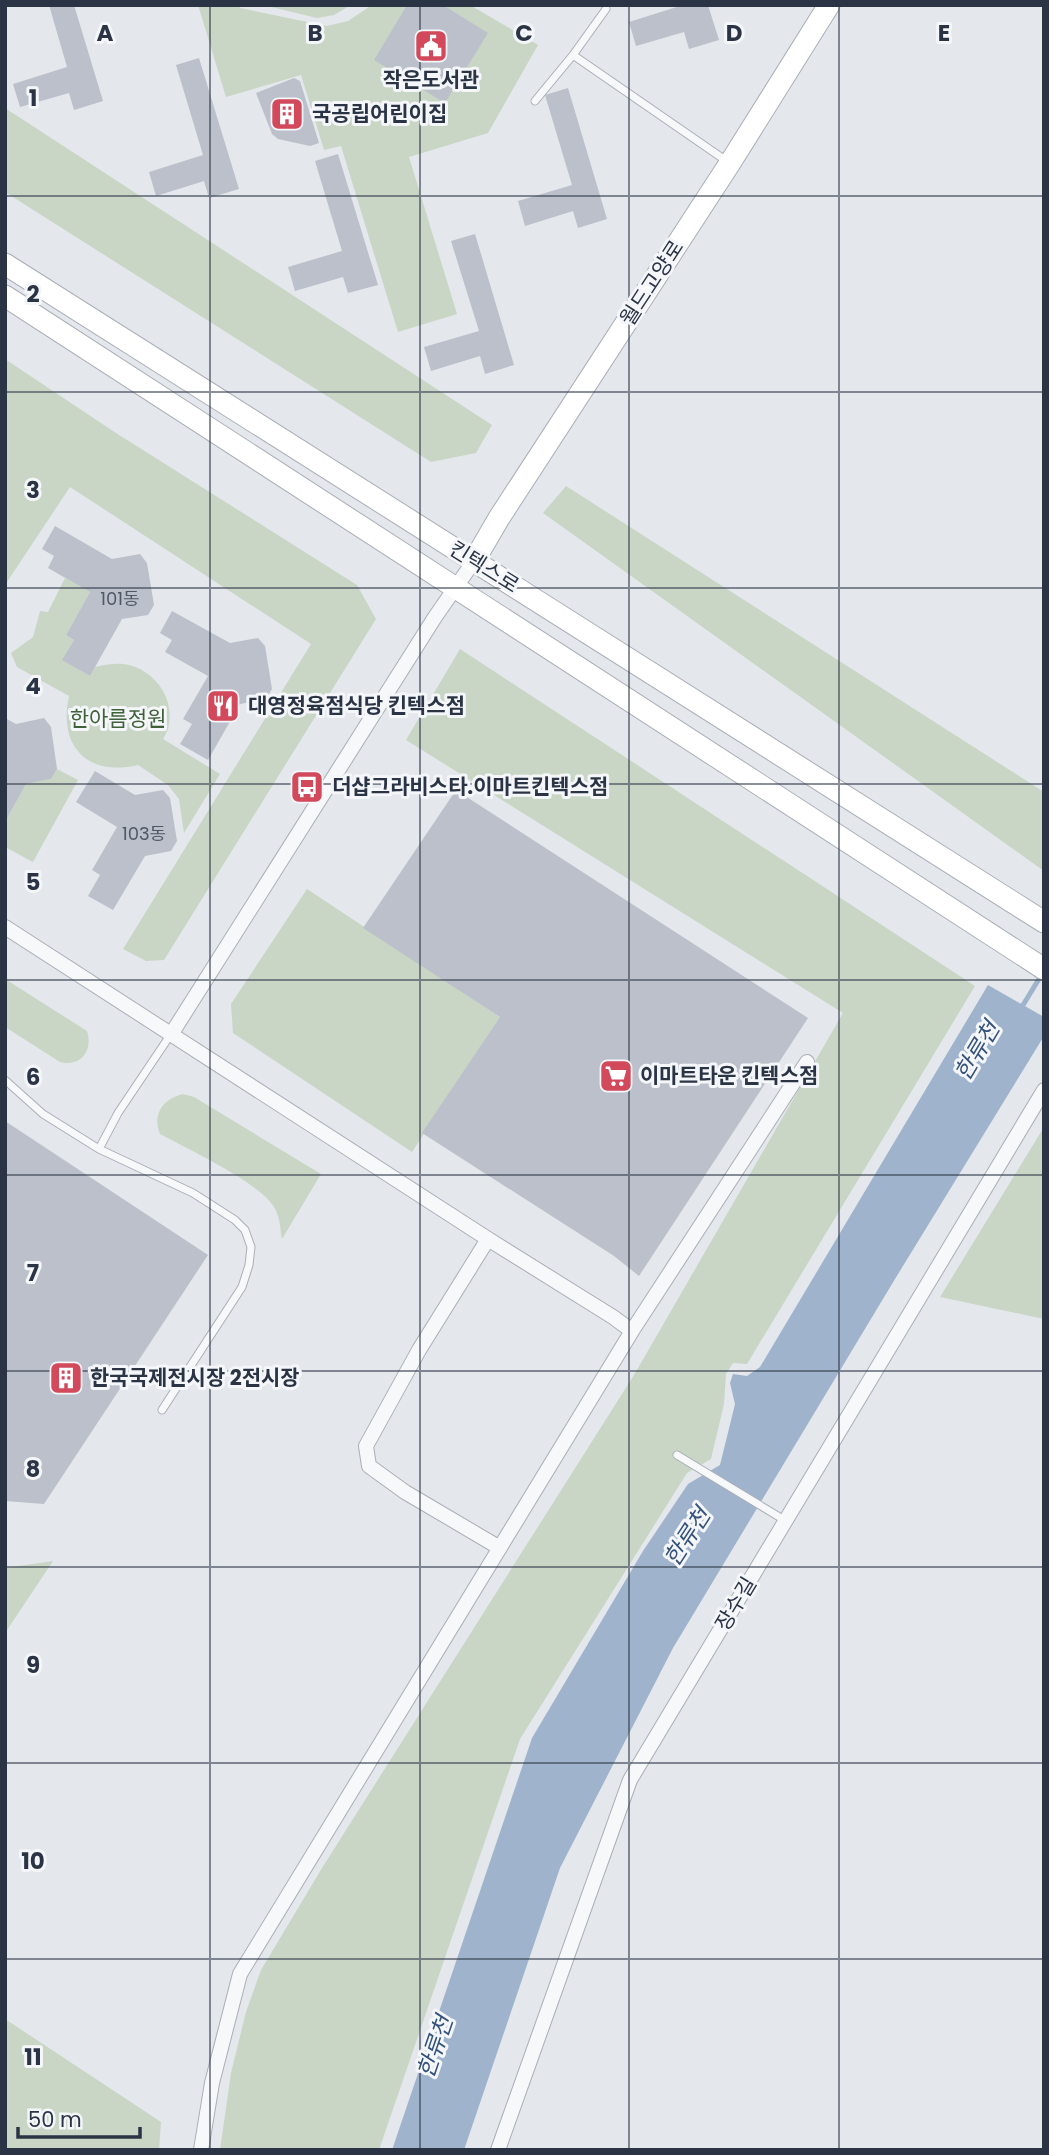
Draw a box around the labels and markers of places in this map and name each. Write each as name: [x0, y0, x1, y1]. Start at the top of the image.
public building icon: 작은도서관: [412, 27, 450, 65]
place label: 작은도서관: [383, 65, 479, 94]
building icon: 국공립어린이집: [268, 95, 306, 133]
place label: 국공립어린이집: [312, 99, 447, 128]
restaurant icon: 대영정육점식당 킨텍스점: [204, 687, 242, 725]
place label: 대영정육점식당 킨텍스점: [248, 691, 465, 720]
bus stop icon: 더샵그라비스타.이마트킨텍스점: [288, 768, 326, 806]
place label: 더샵그라비스타.이마트킨텍스점: [332, 772, 608, 801]
supermarket icon: 이마트타운 킨텍스점: [597, 1057, 635, 1095]
place label: 이마트타운 킨텍스점: [640, 1061, 818, 1090]
building icon: 한국국제전시장 2전시장: [47, 1359, 85, 1397]
place label: 한국국제전시장 2전시장: [90, 1363, 300, 1392]

